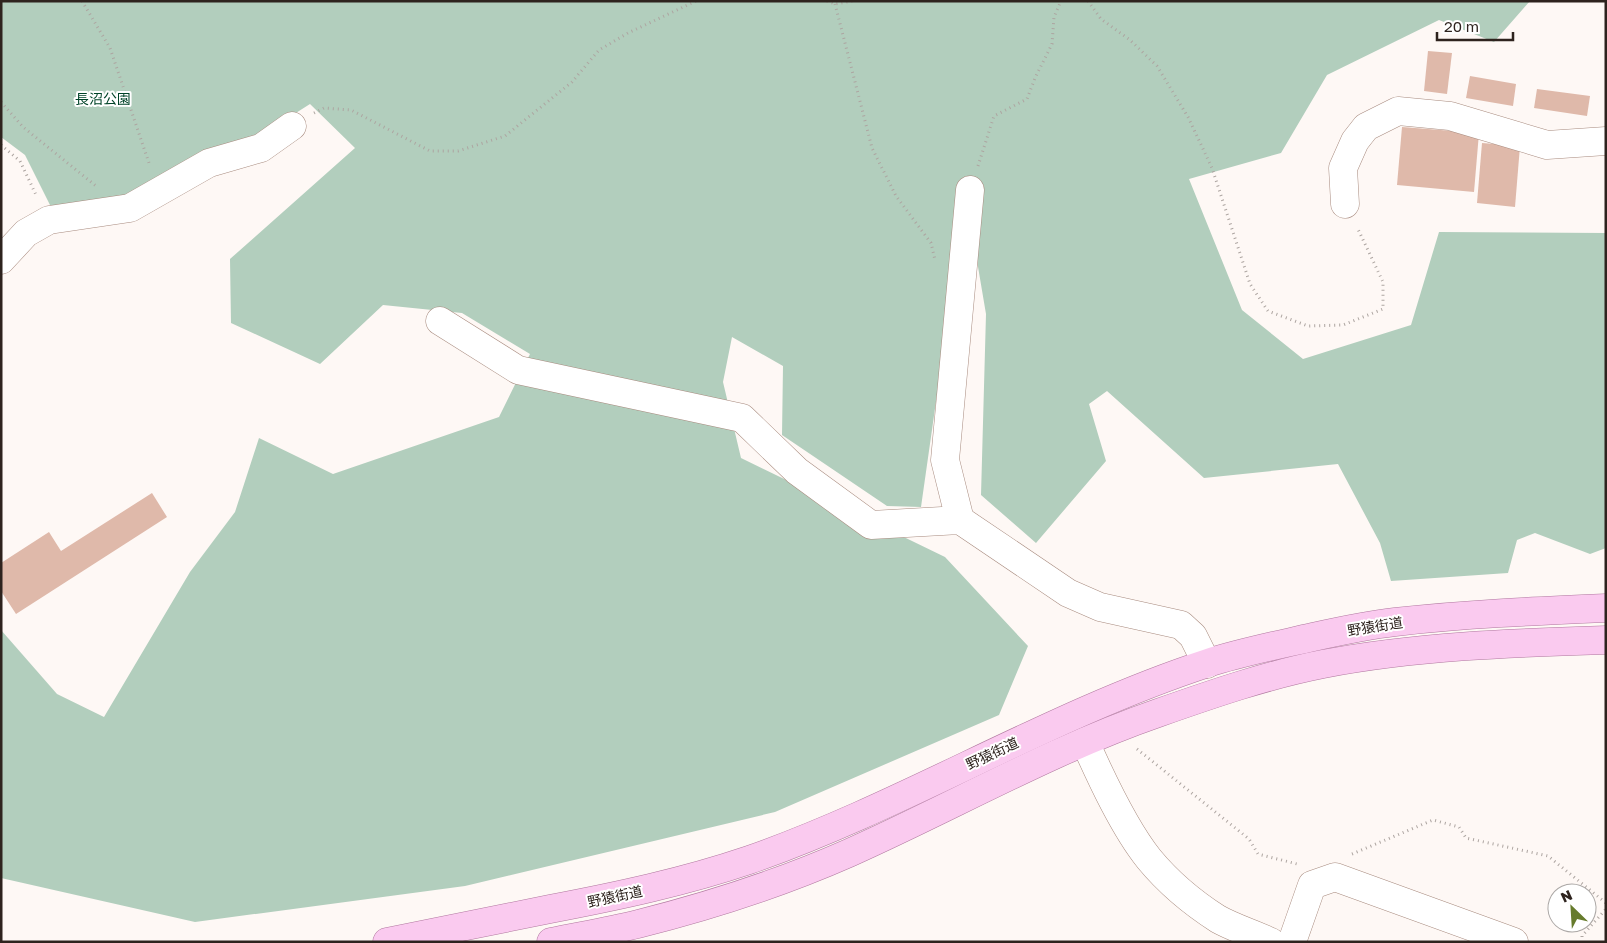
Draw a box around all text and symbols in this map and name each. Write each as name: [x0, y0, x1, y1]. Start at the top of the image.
scale bar: [1437, 10, 1513, 42]
text: 20 m: [1444, 17, 1479, 35]
park label: 長沼公園: [75, 90, 131, 107]
street label: 野猿街道: [1346, 613, 1404, 639]
street label: 野猿街道: [963, 733, 1021, 773]
street label: 野猿街道: [586, 882, 644, 910]
north arrow: [1547, 883, 1597, 933]
text: N: [1558, 886, 1575, 906]

